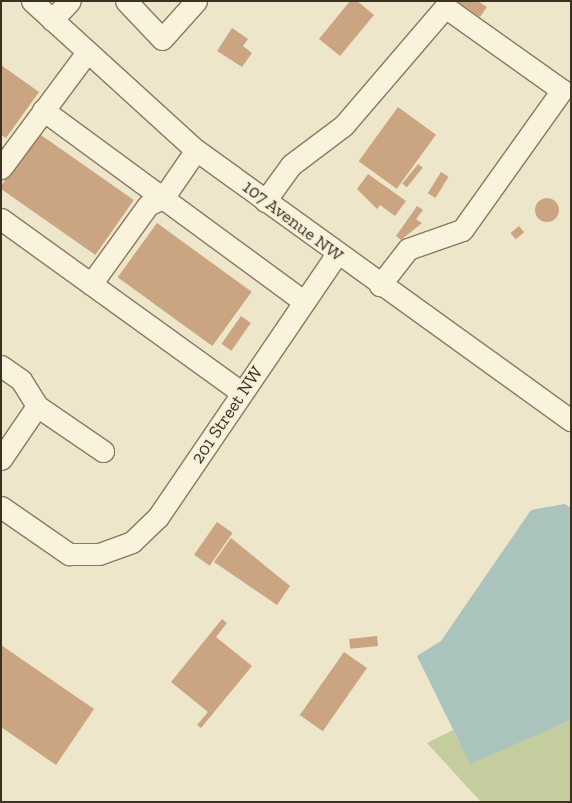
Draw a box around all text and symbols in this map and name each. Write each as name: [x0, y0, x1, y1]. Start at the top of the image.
street label: 107 Avenue NW: [238, 176, 348, 266]
street label: 201 Street NW: [187, 362, 267, 468]

